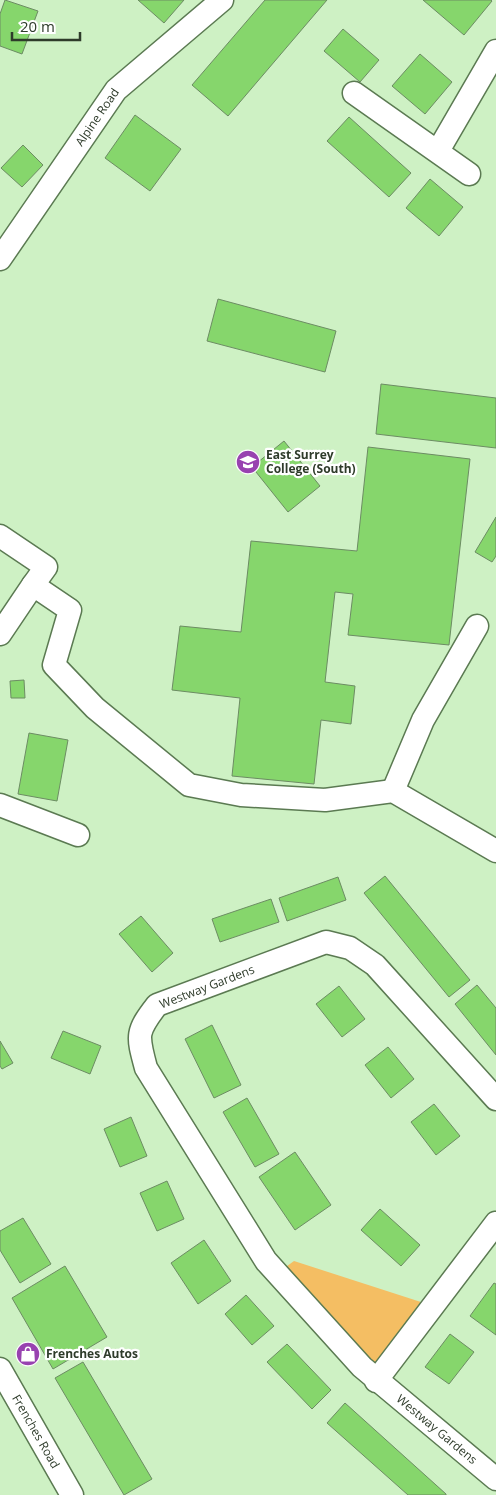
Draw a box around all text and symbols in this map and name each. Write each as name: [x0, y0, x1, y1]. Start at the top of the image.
scale bar: [12, 10, 80, 42]
text: 20 m: [20, 16, 55, 36]
street label: Alpine Road: [71, 85, 123, 149]
place label: East Surrey College (South): [266, 446, 356, 477]
school or university icon: East Surrey College (South): [235, 449, 261, 475]
street label: Westway Gardens: [157, 961, 257, 1012]
shop icon: Frenches Autos: [15, 1341, 41, 1367]
place label: Frenches Autos: [46, 1345, 138, 1362]
street label: Westway Gardens: [393, 1390, 481, 1468]
street label: Frenches Road: [8, 1391, 64, 1471]

